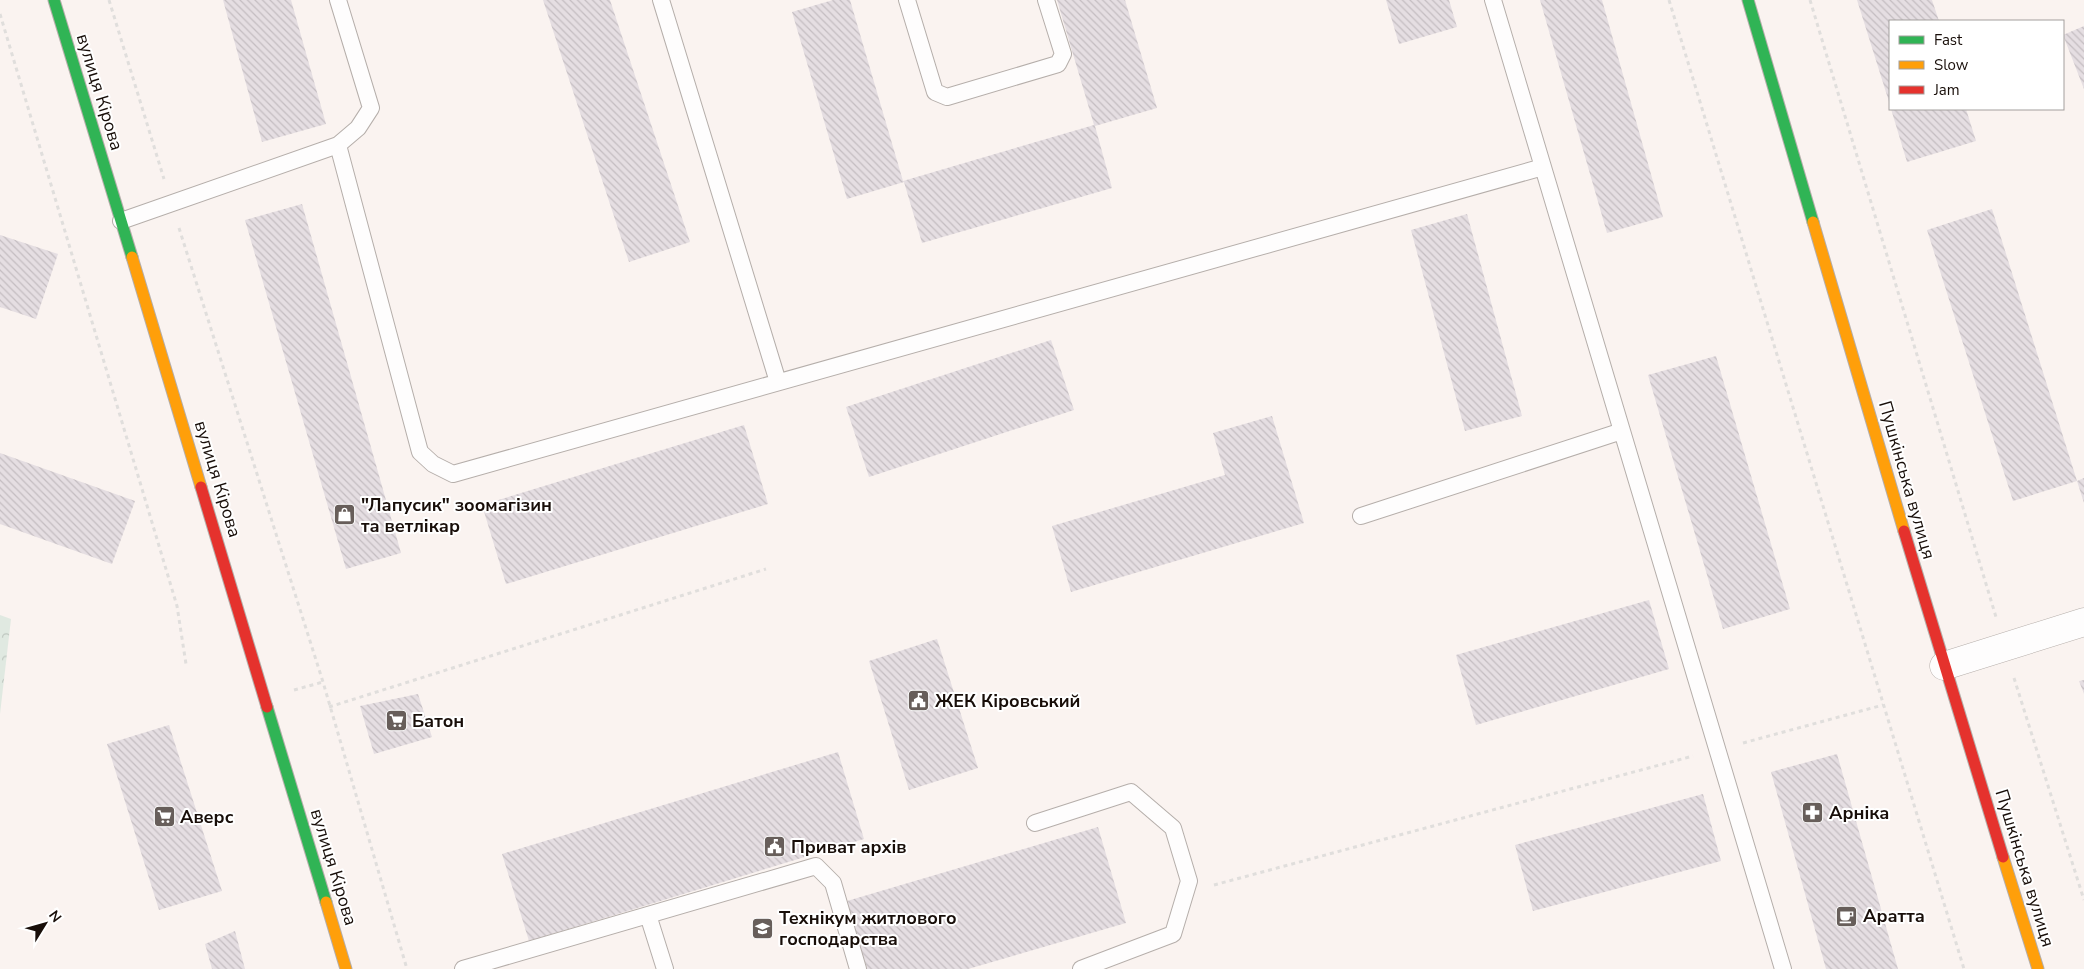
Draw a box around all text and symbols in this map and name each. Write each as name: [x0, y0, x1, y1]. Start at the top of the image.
legend: [1889, 20, 2064, 110]
text: Fast: [1934, 30, 1963, 50]
street label: вулиця Кірова: [71, 31, 129, 153]
text: Slow: [1934, 55, 1969, 75]
text: Jam: [1933, 80, 1960, 100]
street label: Пушкінська вулиця: [1873, 398, 1941, 562]
street label: вулиця Кірова: [189, 418, 247, 540]
place label: "Лапусик" зоомагізин та ветлікар: [361, 493, 552, 538]
shop icon: "Лапусик" зоомагізин та ветлікар: [333, 503, 357, 527]
public building icon: ЖЕК Кіровський: [907, 689, 931, 713]
place label: ЖЕК Кіровський: [935, 689, 1080, 713]
supermarket icon: Батон: [384, 709, 408, 733]
place label: Батон: [412, 709, 464, 733]
street label: Пушкінська вулиця: [1990, 786, 2060, 950]
pharmacy icon: Арніка: [1801, 801, 1825, 825]
place label: Арніка: [1829, 801, 1889, 825]
supermarket icon: Аверс: [152, 805, 176, 829]
place label: Аверс: [180, 805, 234, 829]
street label: вулиця Кірова: [305, 806, 363, 928]
public building icon: Приват архів: [763, 835, 787, 859]
place label: Приват архів: [791, 835, 907, 859]
north arrow: [20, 899, 70, 949]
cafe icon: Аратта: [1835, 904, 1859, 928]
place label: Аратта: [1863, 904, 1925, 928]
place label: Технікум житлового господарства: [779, 906, 957, 951]
text: N: [44, 907, 66, 926]
school or university icon: Технікум житлового господарства: [751, 916, 775, 940]

